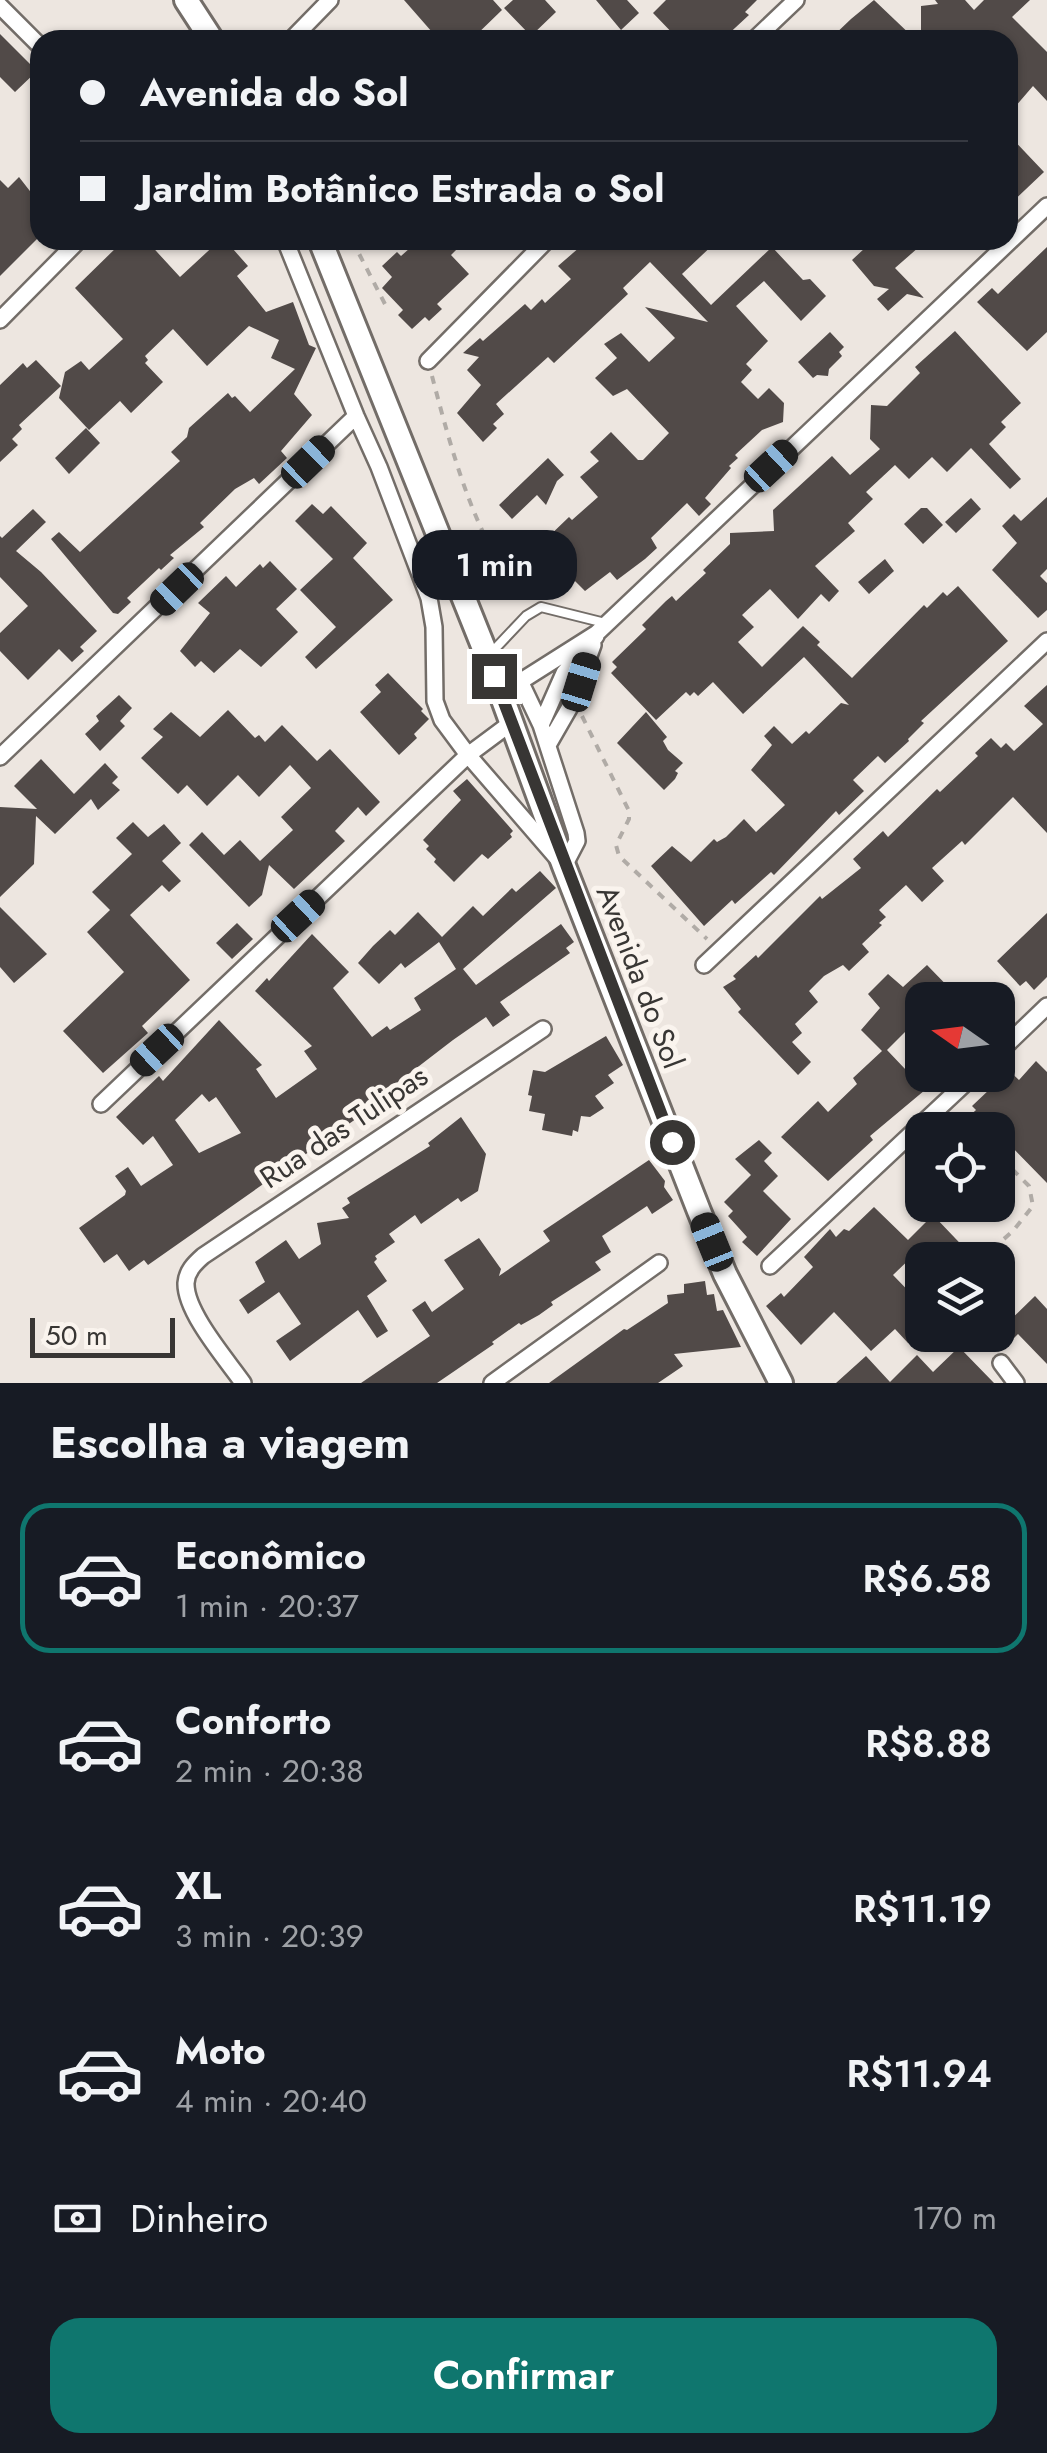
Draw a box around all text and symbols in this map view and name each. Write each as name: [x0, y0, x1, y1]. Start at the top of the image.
text: Avenida do Sol: [140, 65, 409, 120]
text: Jardim Botânico Estrada o Sol: [140, 161, 664, 216]
car: [276, 430, 340, 494]
car: [739, 435, 803, 497]
callout: 1 min: [412, 531, 576, 601]
text: 1 min: [456, 542, 533, 588]
car: [145, 557, 209, 621]
car: [558, 649, 604, 715]
route end: [472, 654, 517, 699]
street label: Avenida do Sol: [586, 879, 695, 1075]
car: [266, 885, 330, 947]
north arrow: [905, 982, 1015, 1092]
map controls: [905, 982, 1015, 1352]
car: [125, 1019, 189, 1081]
street label: Rua das Tulipas: [251, 1054, 436, 1199]
button: locate: [905, 1112, 1015, 1222]
route start: [650, 1120, 695, 1165]
car: [687, 1209, 737, 1275]
button: layers: [905, 1242, 1015, 1352]
scale bar: [30, 1313, 175, 1358]
text: 50 m: [45, 1315, 108, 1356]
text: Escolha a viagem: [50, 1410, 410, 1475]
text: Econômico: [175, 1528, 366, 1583]
icon: car: [55, 1533, 145, 1623]
text: R$6.58: [863, 1551, 992, 1606]
text: 1 min · 20:37: [175, 1583, 359, 1629]
text: Conforto: [175, 1693, 332, 1748]
icon: car: [55, 1698, 145, 1788]
text: R$8.88: [865, 1716, 992, 1771]
text: 2 min · 20:38: [175, 1748, 364, 1794]
text: XL: [175, 1858, 221, 1913]
icon: car: [55, 1863, 145, 1953]
text: R$11.19: [853, 1881, 992, 1936]
text: 3 min · 20:39: [175, 1913, 364, 1959]
text: Moto: [175, 2023, 266, 2078]
icon: car: [55, 2028, 145, 2118]
text: R$11.94: [847, 2046, 992, 2101]
text: 4 min · 20:40: [175, 2078, 367, 2124]
icon: cash: [50, 2191, 105, 2246]
text: Dinheiro: [130, 2191, 268, 2246]
text: 170 m: [912, 2195, 997, 2241]
button: Confirmar: [50, 2318, 997, 2433]

